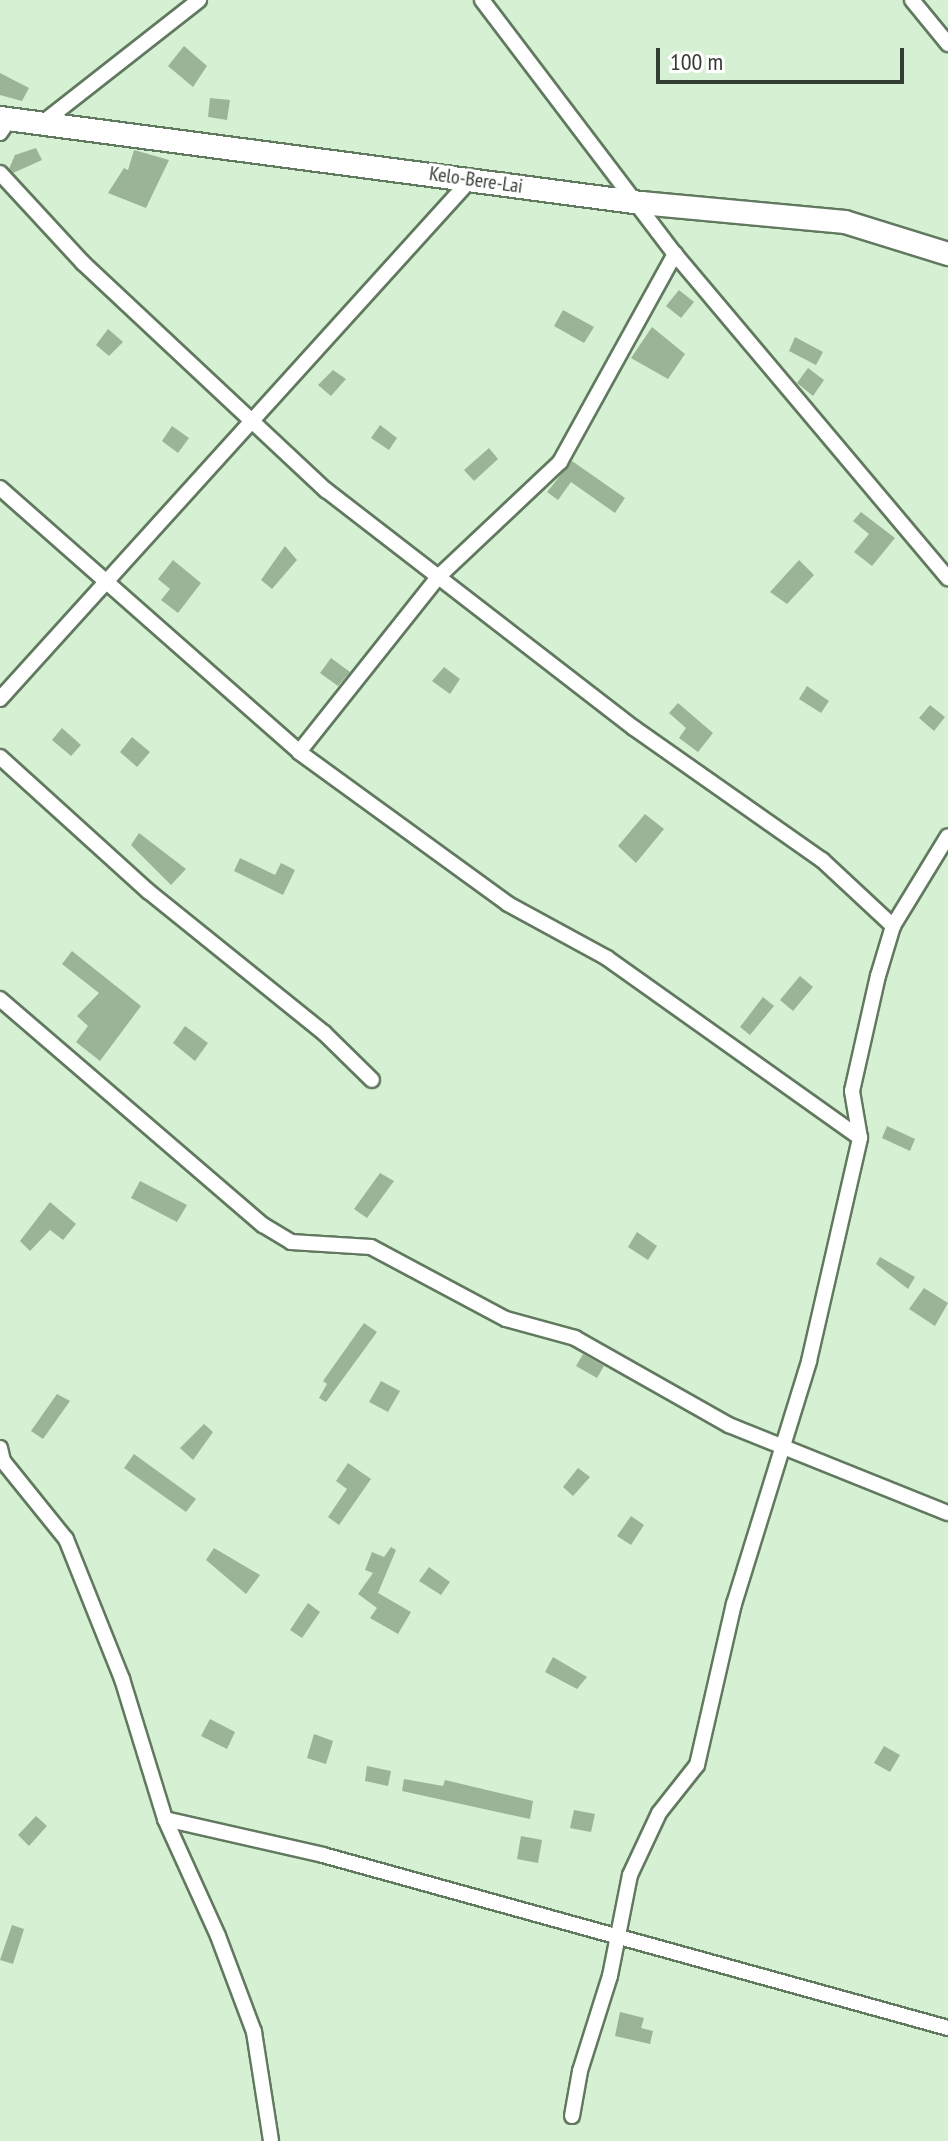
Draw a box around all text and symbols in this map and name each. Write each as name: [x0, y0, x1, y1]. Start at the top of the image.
scale bar: [660, 32, 908, 82]
text: 100 m: [670, 46, 723, 77]
street label: Kelo-Bere-Lai: [428, 162, 524, 198]

